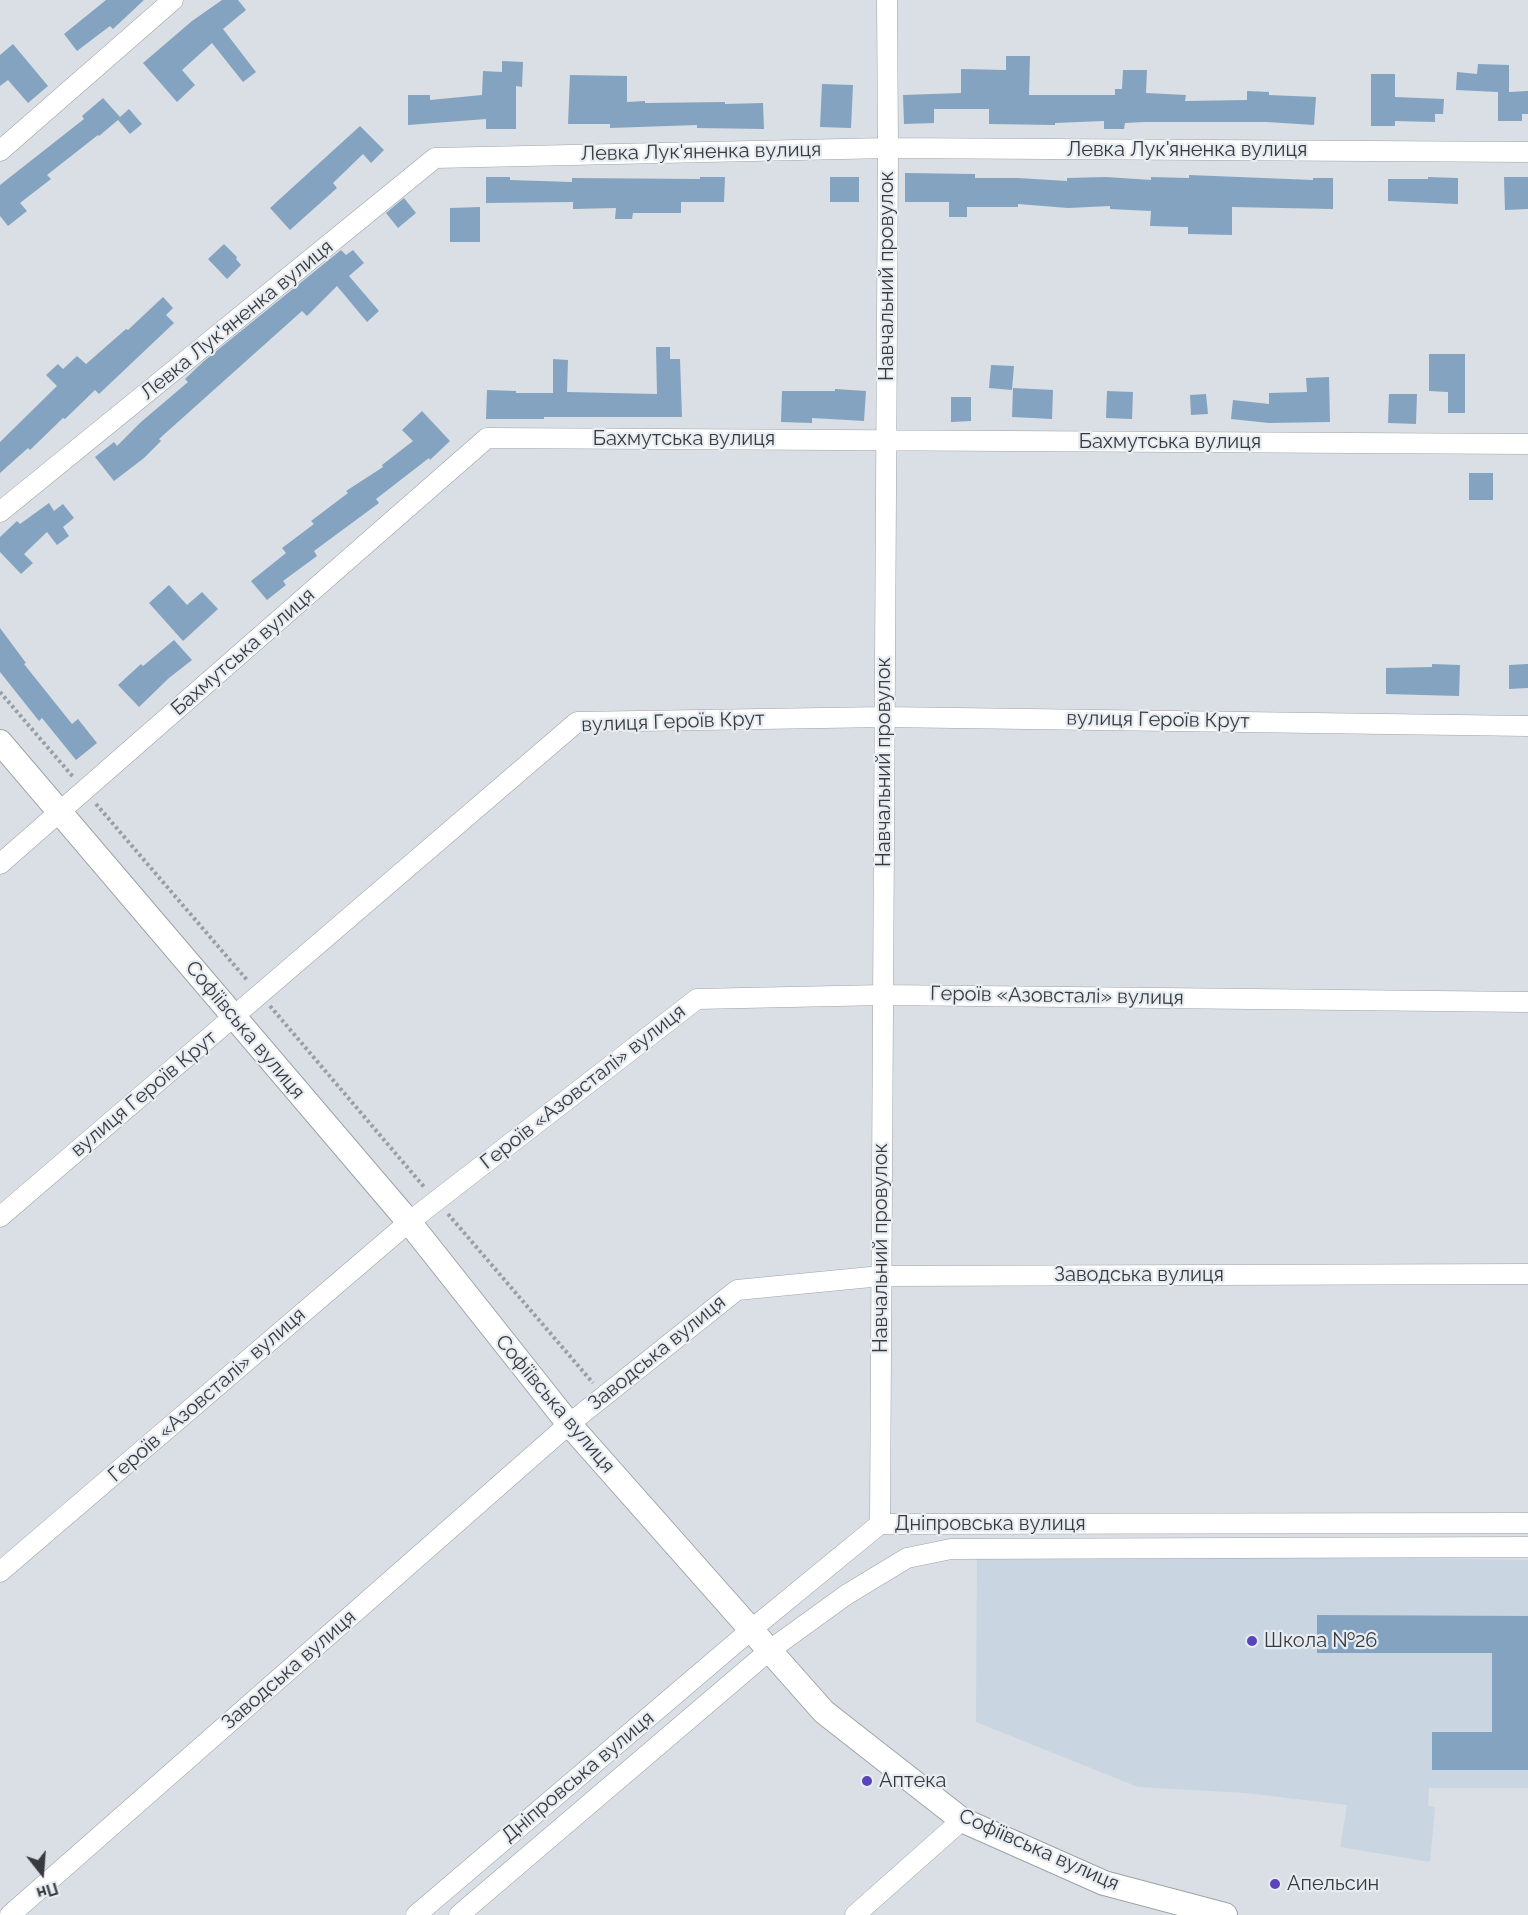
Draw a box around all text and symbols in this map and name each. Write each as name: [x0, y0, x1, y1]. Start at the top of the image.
street label: Левка Лук'яненка вулиця: [580, 138, 822, 166]
street label: Левка Лук'яненка вулиця: [1067, 138, 1307, 162]
street label: Навчальний провулок: [875, 171, 899, 381]
street label: Левка Лук'яненка вулиця: [136, 235, 338, 405]
street label: Бахмутська вулиця: [593, 427, 775, 451]
street label: Бахмутська вулиця: [1079, 430, 1261, 454]
street label: Бахмутська вулиця: [166, 583, 320, 721]
street label: Навчальний провулок: [872, 657, 896, 867]
street label: вулиця Героїв Крут: [1066, 706, 1250, 734]
street label: вулиця Героїв Крут: [581, 707, 765, 737]
street label: Софіївська вулиця: [180, 956, 310, 1104]
street label: Героїв «Азовсталі» вулиця: [930, 982, 1184, 1010]
street label: Героїв «Азовсталі» вулиця: [476, 999, 690, 1175]
street label: вулиця Героїв Крут: [66, 1026, 222, 1162]
street label: Навчальний провулок: [869, 1143, 893, 1353]
street label: Заводська вулиця: [1054, 1263, 1224, 1287]
street label: Заводська вулиця: [583, 1290, 731, 1416]
street label: Героїв «Азовсталі» вулиця: [103, 1303, 311, 1487]
street label: Софіївська вулиця: [490, 1330, 620, 1478]
street label: Дніпровська вулиця: [894, 1512, 1086, 1536]
street label: Заводська вулиця: [217, 1605, 361, 1735]
place label: Школа №26: [1264, 1629, 1377, 1653]
marker: Школа №26: [1245, 1634, 1259, 1648]
street label: Дніпровська вулиця: [497, 1706, 659, 1848]
place label: Аптека: [879, 1769, 946, 1793]
marker: Аптека: [860, 1774, 874, 1788]
street label: Софіївська вулиця: [955, 1804, 1123, 1896]
north arrow: [12, 1843, 72, 1903]
place label: Апельсин: [1287, 1872, 1379, 1896]
marker: Апельсин: [1268, 1877, 1282, 1891]
text: Пн: [34, 1878, 60, 1903]

